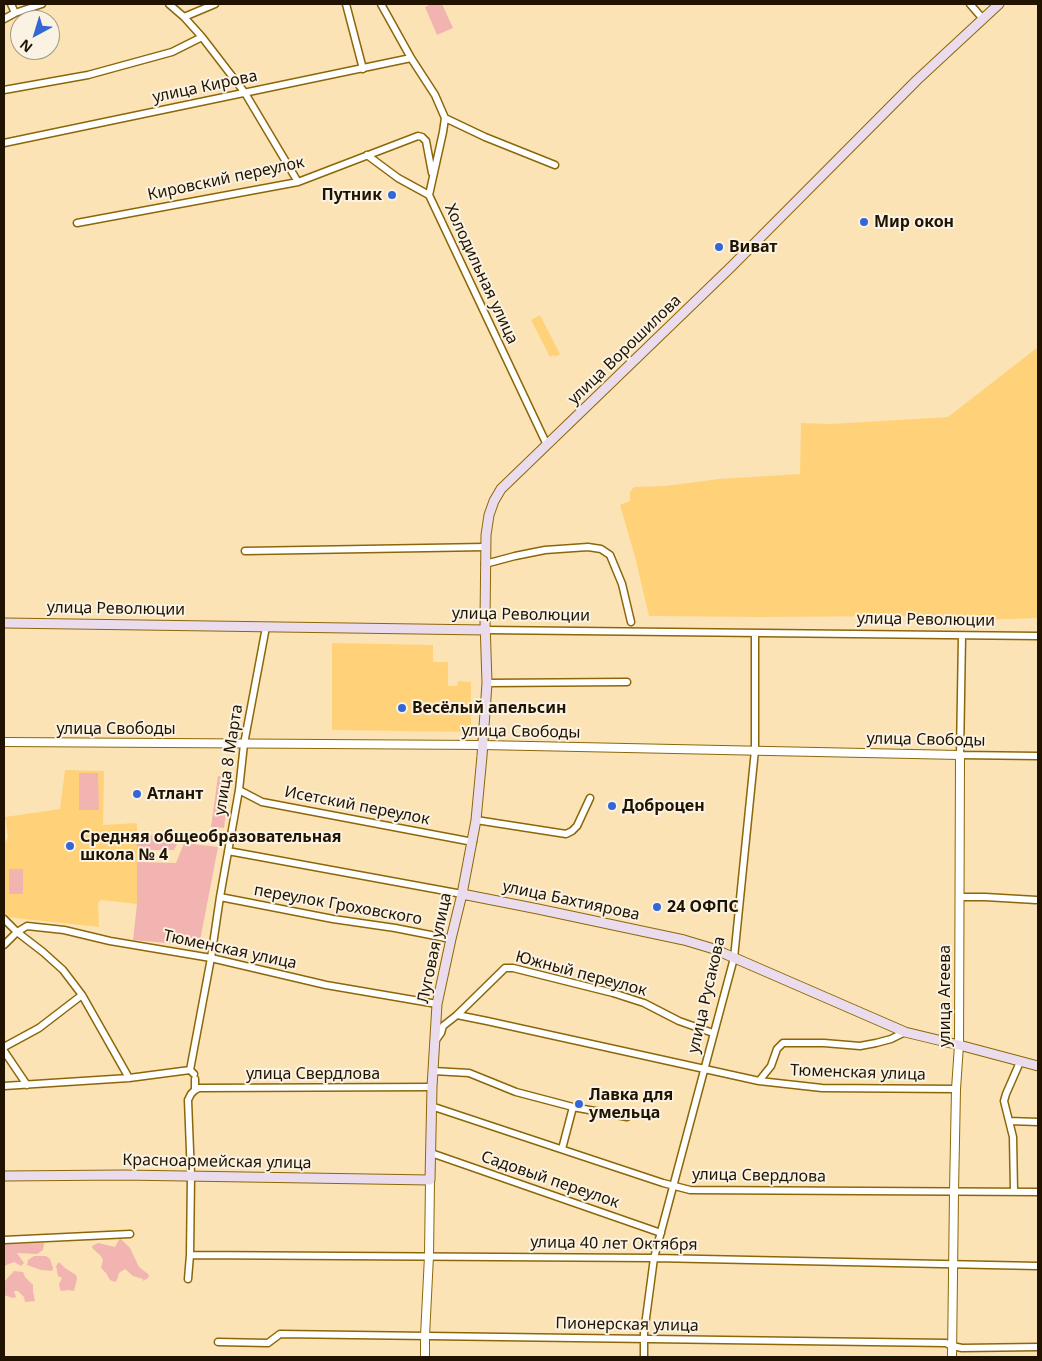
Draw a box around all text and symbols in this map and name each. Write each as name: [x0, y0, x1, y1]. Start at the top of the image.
north arrow: [10, 10, 60, 60]
text: N: [15, 35, 36, 57]
street label: улица Кирова: [151, 67, 259, 107]
street label: Кировский переулок: [146, 153, 306, 205]
place label: Путник: [321, 185, 382, 205]
marker: Путник: [386, 189, 398, 201]
street label: Холодильная улица: [440, 201, 522, 347]
place label: Мир окон: [874, 212, 954, 232]
marker: Мир окон: [858, 216, 870, 228]
place label: Виват: [729, 237, 777, 257]
marker: Виват: [713, 241, 725, 253]
street label: улица Ворошилова: [564, 291, 686, 409]
street label: улица Революции: [47, 598, 185, 620]
street label: улица Революции: [452, 604, 590, 626]
street label: улица Революции: [857, 609, 995, 631]
place label: Весёлый апельсин: [412, 698, 566, 718]
marker: Весёлый апельсин: [396, 702, 408, 714]
street label: улица 8 Марта: [211, 703, 247, 817]
street label: улица Свободы: [56, 719, 176, 739]
street label: улица Свободы: [461, 721, 581, 743]
street label: улица Свободы: [866, 729, 986, 751]
street label: Исетский переулок: [283, 783, 431, 829]
place label: Атлант: [147, 784, 203, 804]
marker: Атлант: [131, 788, 143, 800]
place label: Доброцен: [622, 796, 705, 816]
marker: Доброцен: [606, 800, 618, 812]
place label: Средняя общеобразовательная школа № 4: [80, 827, 342, 865]
marker: Средняя общеобразовательная школа № 4: [64, 840, 76, 852]
street label: улица Бахтиярова: [501, 877, 641, 925]
street label: переулок Гроховского: [252, 881, 424, 929]
street label: Луговая улица: [414, 891, 456, 1005]
place label: 24 ОФПС: [667, 897, 739, 917]
marker: 24 ОФПС: [651, 901, 663, 913]
street label: Тюменская улица: [162, 926, 298, 974]
street label: улица Русакова: [684, 935, 730, 1055]
street label: улица Агеева: [935, 945, 955, 1047]
street label: Южный переулок: [513, 947, 649, 1001]
street label: Тюменская улица: [790, 1061, 926, 1085]
street label: улица Свердлова: [246, 1064, 380, 1084]
place label: Лавка для умельца: [589, 1085, 673, 1123]
marker: Лавка для умельца: [573, 1098, 585, 1110]
street label: Садовый переулок: [478, 1147, 622, 1213]
street label: Красноармейская улица: [122, 1151, 312, 1173]
street label: улица Свердлова: [692, 1165, 826, 1187]
street label: улица 40 лет Октября: [530, 1233, 698, 1255]
street label: Пионерская улица: [555, 1314, 699, 1336]

